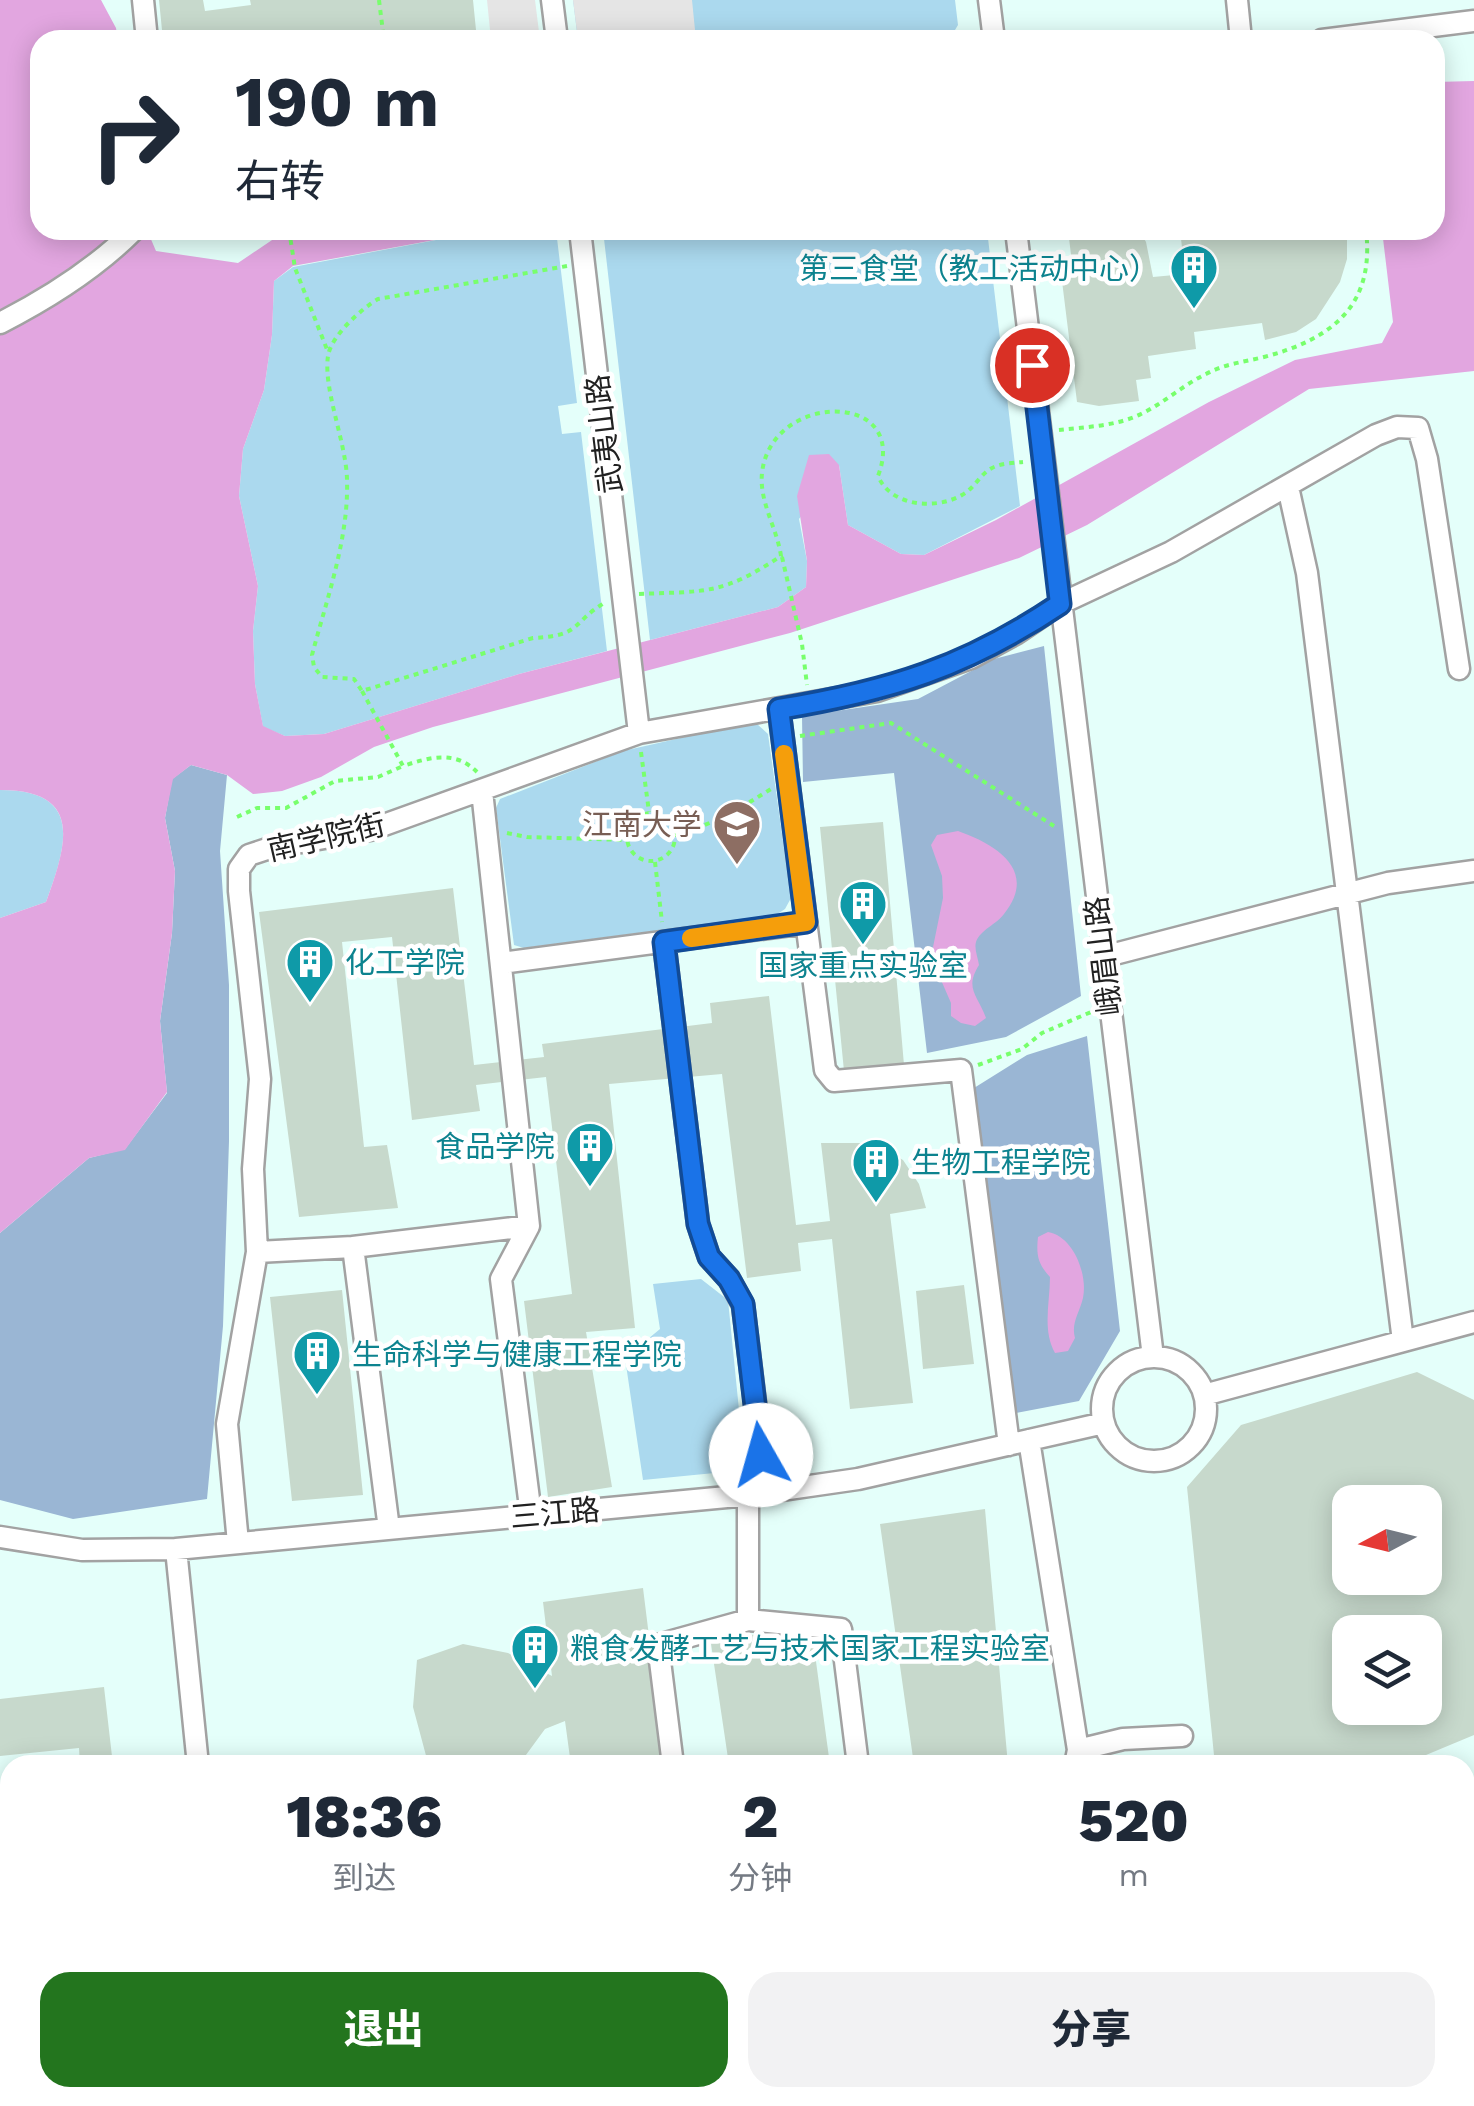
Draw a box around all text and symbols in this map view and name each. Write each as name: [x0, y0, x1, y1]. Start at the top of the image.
text: 190 m: [235, 61, 439, 143]
icon: right: [70, 70, 200, 200]
text: 右转: [235, 155, 325, 208]
building icon: 第三食堂（教工活动中心）: [1168, 242, 1220, 310]
place label: 第三食堂（教工活动中心）: [799, 251, 1159, 286]
pin: [990, 323, 1075, 408]
icon: arrive: [1005, 338, 1060, 393]
street label: 武夷山路: [579, 372, 629, 496]
school or university icon: 江南大学: [711, 798, 763, 866]
street label: 南学院街: [264, 806, 388, 868]
place label: 江南大学: [582, 807, 702, 842]
building icon: 国家重点实验室: [837, 878, 889, 946]
street label: 峨眉山路: [1078, 894, 1128, 1018]
building icon: 化工学院: [284, 936, 336, 1004]
place label: 化工学院: [345, 945, 465, 980]
place label: 国家重点实验室: [758, 948, 968, 983]
building icon: 食品学院: [564, 1120, 616, 1188]
place label: 食品学院: [435, 1129, 555, 1164]
building icon: 生物工程学院: [850, 1136, 902, 1204]
place label: 生物工程学院: [911, 1145, 1091, 1180]
building icon: 生命科学与健康工程学院: [291, 1328, 343, 1396]
place label: 生命科学与健康工程学院: [352, 1337, 682, 1372]
position arrow: [709, 1403, 813, 1507]
north arrow: [1332, 1485, 1442, 1595]
map controls: [1332, 1485, 1442, 1725]
street label: 三江路: [509, 1492, 601, 1534]
button: layers: [1332, 1615, 1442, 1725]
building icon: 粮食发酵工艺与技术国家工程实验室: [509, 1622, 561, 1690]
place label: 粮食发酵工艺与技术国家工程实验室: [570, 1631, 1050, 1666]
text: 18:36: [286, 1781, 442, 1852]
text: 2: [742, 1781, 778, 1852]
text: 520: [1079, 1785, 1189, 1856]
text: m: [1118, 1856, 1149, 1894]
text: 到达: [332, 1859, 396, 1897]
text: 分钟: [728, 1859, 792, 1897]
button: 退出: [40, 1972, 728, 2087]
button: 分享: [748, 1972, 1435, 2087]

